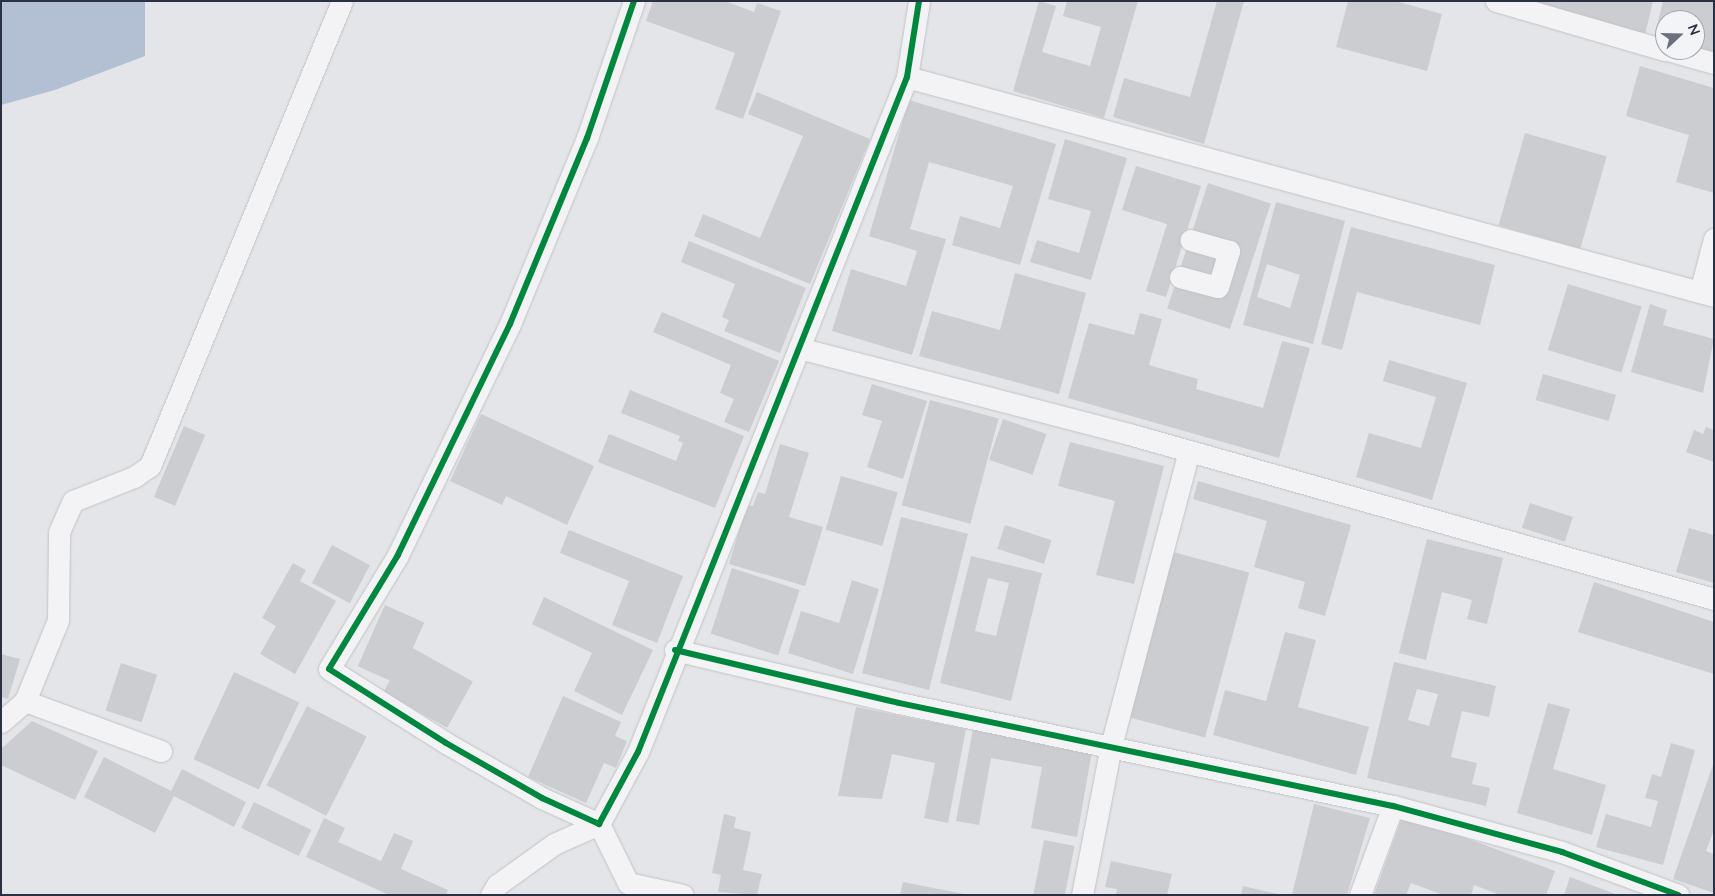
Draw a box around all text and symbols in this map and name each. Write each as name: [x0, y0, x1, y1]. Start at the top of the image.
north arrow: [1655, 10, 1705, 60]
text: N: [1683, 21, 1704, 38]

